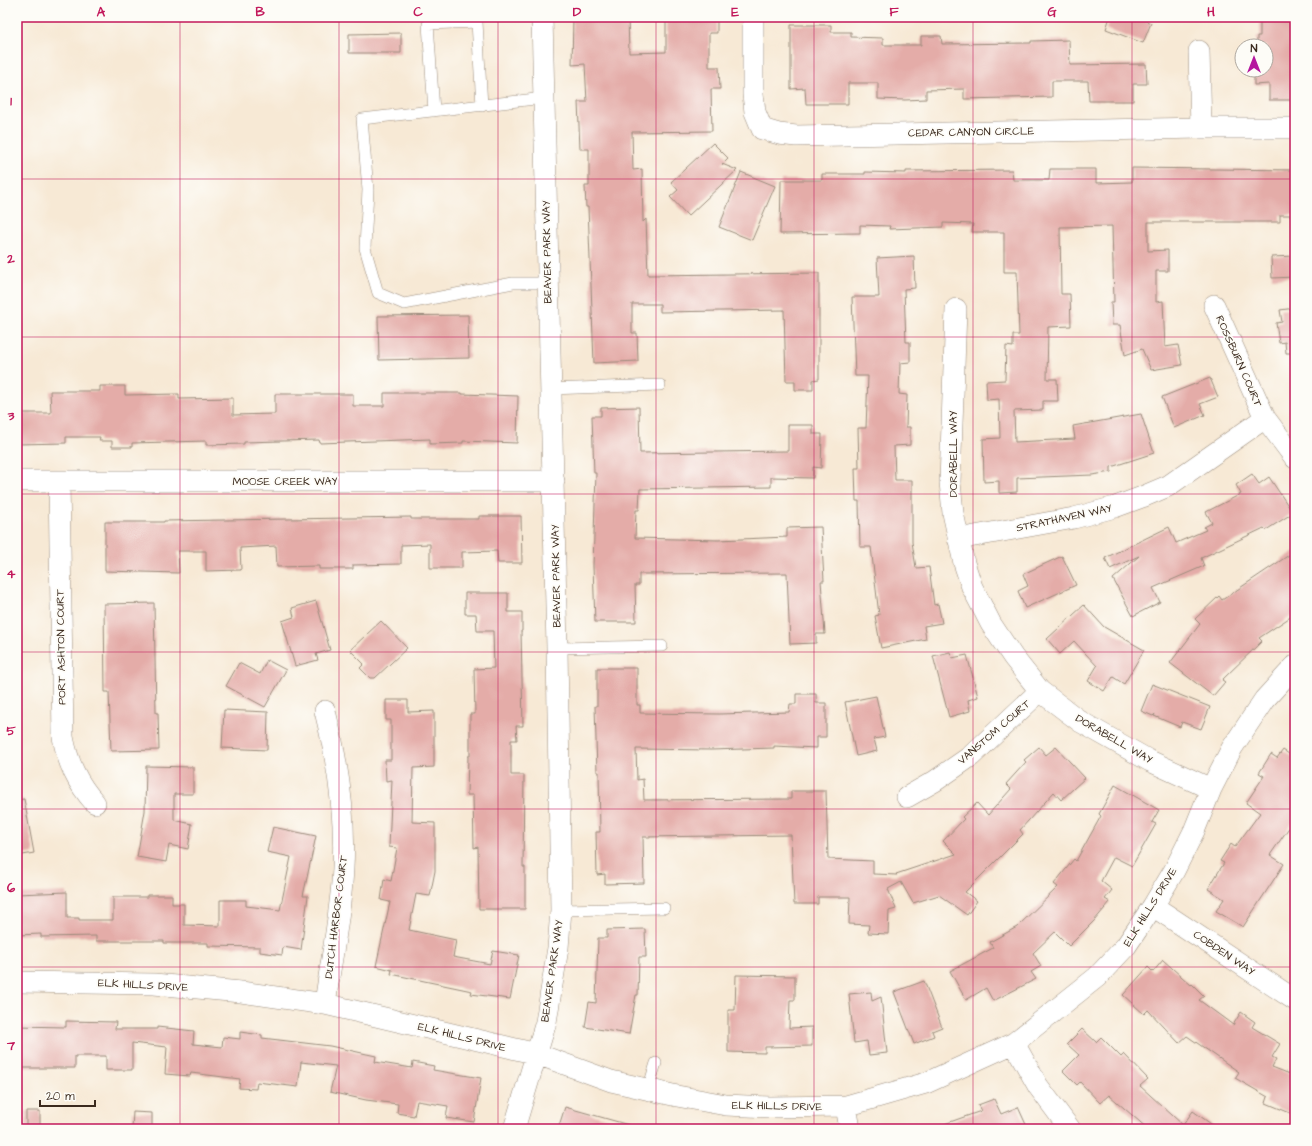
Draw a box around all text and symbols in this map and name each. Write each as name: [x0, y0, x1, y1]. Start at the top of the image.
text: A: [97, 3, 106, 21]
text: B: [255, 3, 265, 21]
text: C: [413, 3, 423, 21]
text: D: [573, 3, 582, 21]
text: E: [731, 3, 739, 21]
text: F: [889, 3, 899, 21]
text: G: [1047, 3, 1057, 21]
text: H: [1207, 3, 1215, 21]
north arrow: [1234, 38, 1274, 78]
text: N: [1251, 41, 1258, 56]
text: 1: [10, 92, 12, 110]
street label: CEDAR CANYON CIRCLE: [908, 123, 1035, 141]
street label: BEAVER PARK WAY: [539, 200, 555, 304]
text: 2: [6, 250, 15, 268]
street label: ROSSBURN COURT: [1212, 313, 1266, 409]
text: 3: [7, 407, 15, 425]
street label: DORABELL WAY: [946, 411, 961, 497]
street label: MOOSE CREEK WAY: [233, 474, 338, 489]
street label: STRATHAVEN WAY: [1015, 501, 1113, 535]
street label: BEAVER PARK WAY: [548, 524, 564, 628]
text: 4: [7, 565, 16, 583]
street label: PORT ASHTON COURT: [52, 589, 70, 705]
street label: VANSTOM COURT: [954, 696, 1034, 768]
street label: DORABELL WAY: [1073, 711, 1155, 767]
text: 5: [6, 722, 16, 740]
street label: DUTCH HARBOR COURT: [321, 854, 351, 979]
street label: ELK HILLS DRIVE: [1120, 864, 1181, 949]
text: 6: [7, 879, 16, 897]
street label: BEAVER PARK WAY: [537, 919, 567, 1023]
street label: COBDEN WAY: [1190, 927, 1258, 979]
street label: ELK HILLS DRIVE: [98, 975, 189, 995]
street label: ELK HILLS DRIVE: [416, 1019, 508, 1055]
text: 7: [6, 1037, 16, 1055]
scale bar: [40, 1082, 95, 1108]
text: 20 m: [46, 1088, 75, 1105]
street label: ELK HILLS DRIVE: [732, 1098, 823, 1114]

